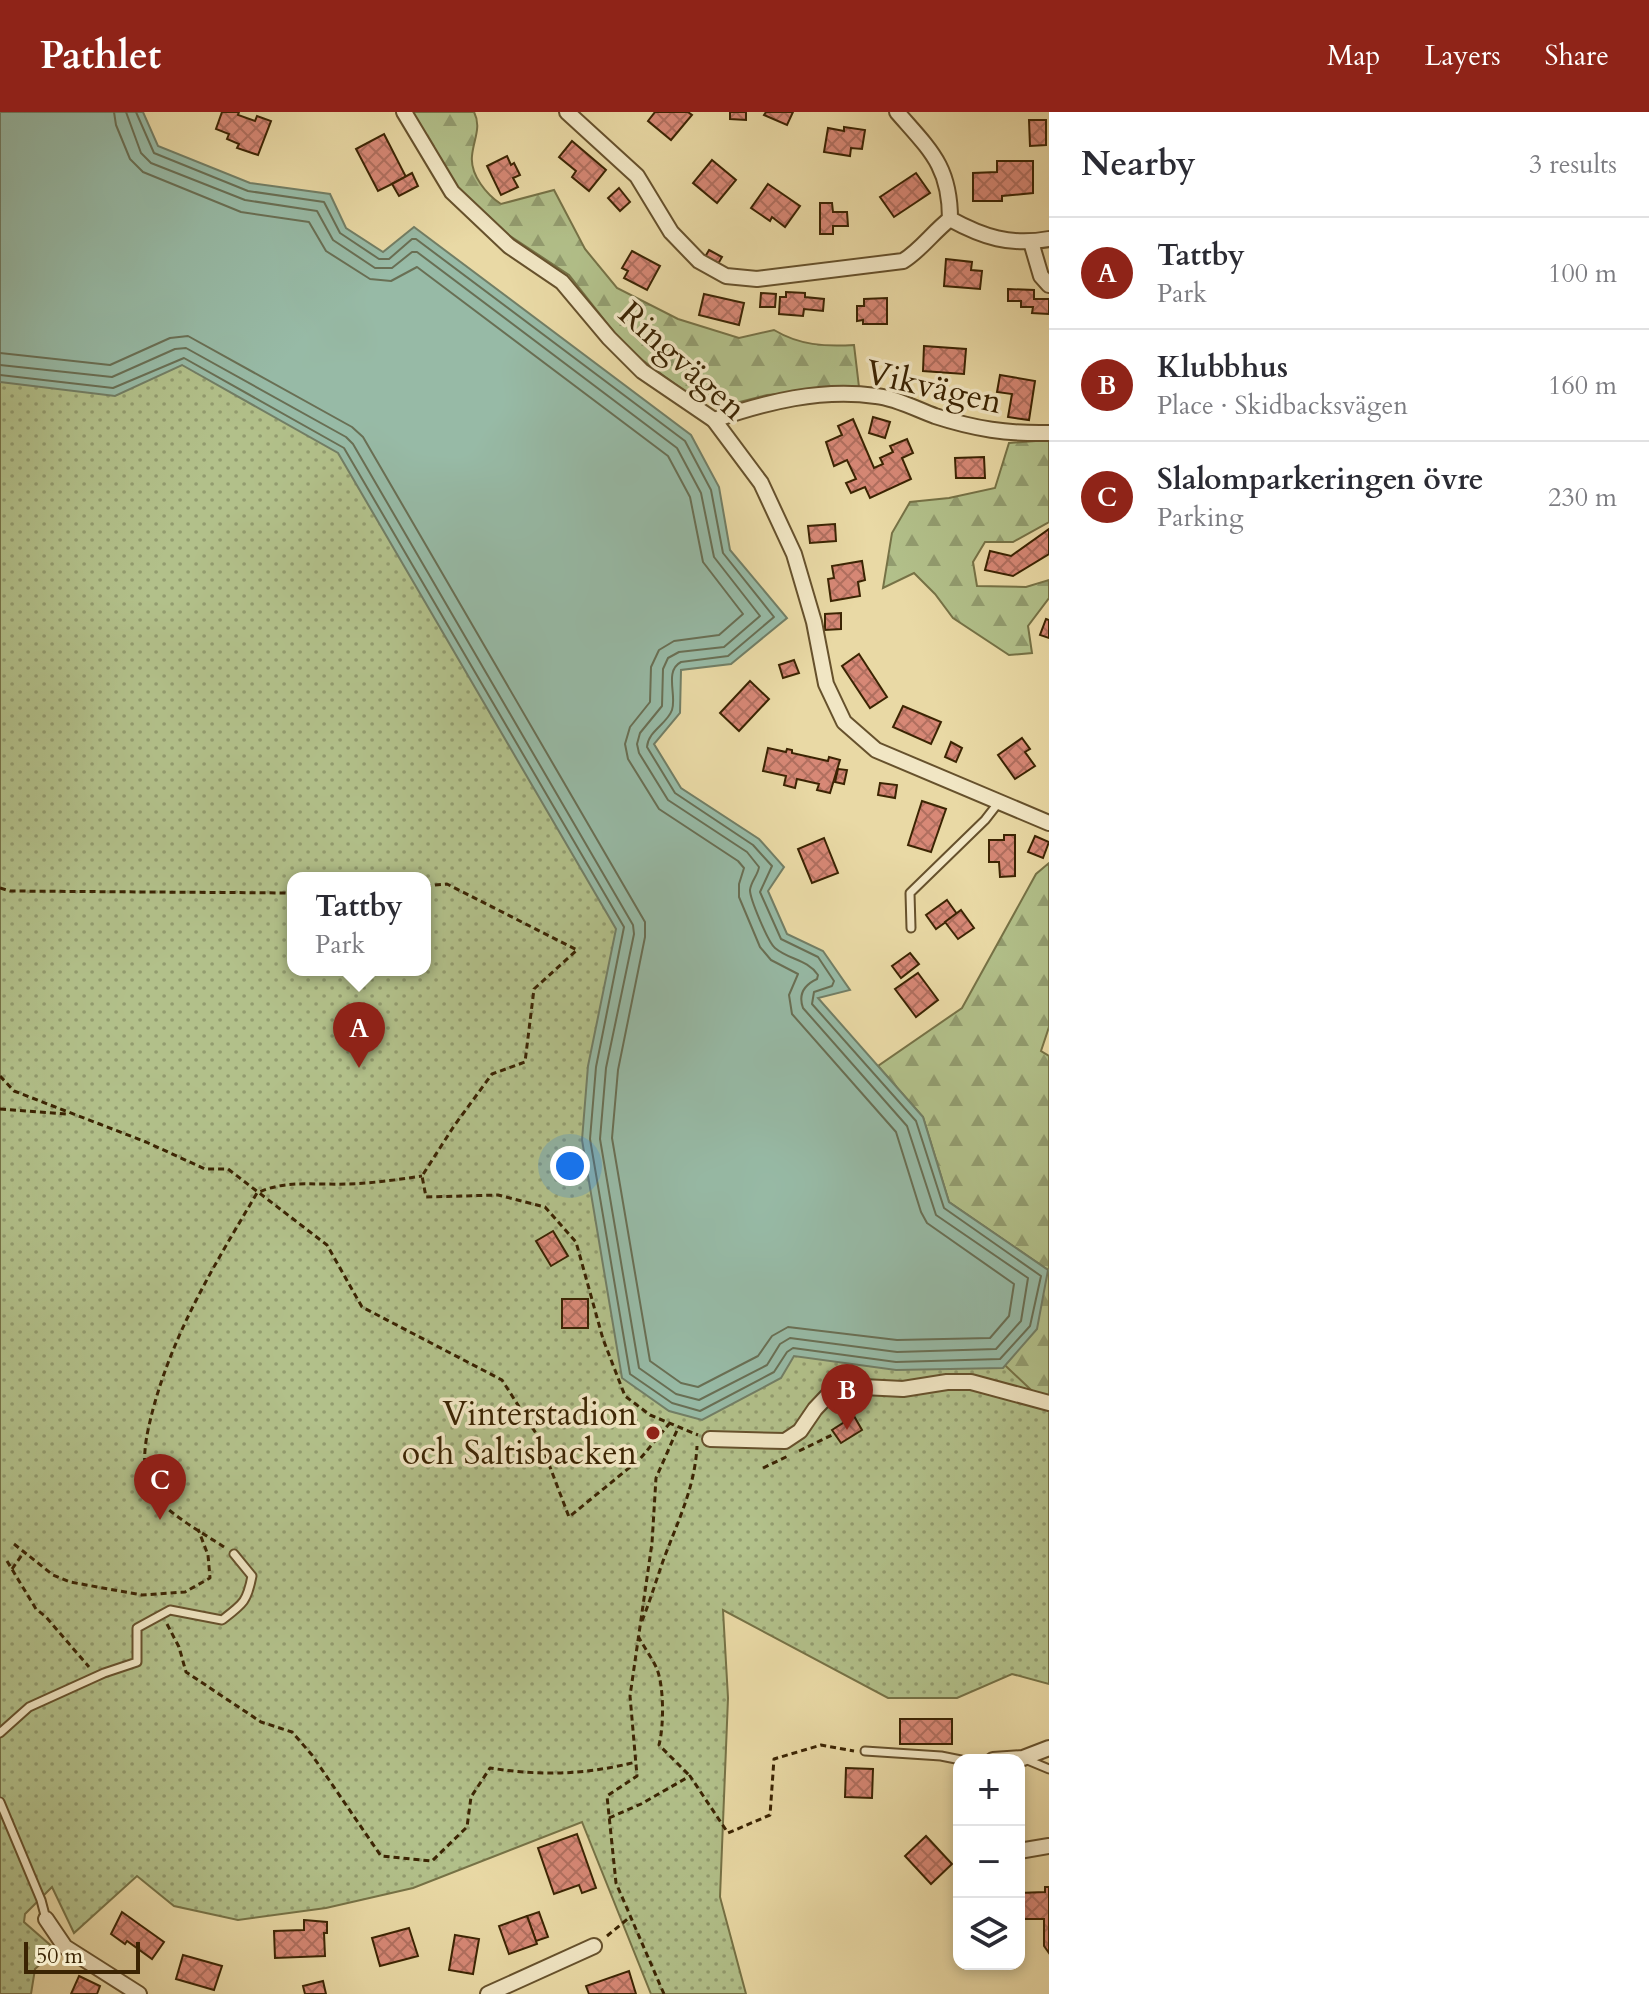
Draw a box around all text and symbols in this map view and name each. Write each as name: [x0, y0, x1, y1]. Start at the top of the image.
text: Pathlet: [40, 30, 161, 82]
text: Map: [1327, 37, 1380, 75]
text: Layers: [1424, 37, 1501, 75]
text: Share: [1545, 37, 1609, 75]
text: Nearby: [1081, 141, 1196, 187]
text: 3 results: [1529, 147, 1617, 182]
text: Tattby: [1157, 235, 1245, 276]
text: A: [1097, 256, 1117, 291]
text: 100 m: [1548, 256, 1617, 291]
text: Park: [1157, 276, 1207, 311]
street label: Ringvägen: [608, 291, 756, 431]
text: Klubbhus: [1157, 347, 1288, 388]
street label: Vikvägen: [861, 349, 1007, 425]
text: B: [1098, 368, 1116, 403]
text: 160 m: [1548, 368, 1617, 403]
text: Place · Skidbacksvägen: [1157, 388, 1408, 423]
text: Slalomparkeringen övre: [1157, 459, 1484, 500]
text: C: [1097, 480, 1117, 515]
text: 230 m: [1548, 480, 1617, 515]
text: Parking: [1157, 500, 1244, 535]
popup: [287, 872, 431, 976]
text: Tattby: [315, 886, 403, 927]
text: Park: [315, 927, 365, 962]
pin: A: [333, 1002, 385, 1068]
your location: [550, 1146, 590, 1186]
pin: B: [821, 1364, 873, 1430]
place label: Vinterstadion och Saltisbacken: [402, 1391, 637, 1476]
marker: Vinterstadion och Saltisbacken: [644, 1424, 662, 1442]
pin: C: [134, 1454, 186, 1520]
map controls: [953, 1754, 1025, 1970]
button: +: [953, 1754, 1025, 1826]
button: −: [953, 1826, 1025, 1898]
button: layers: [953, 1898, 1025, 1970]
scale bar: [24, 1938, 140, 1974]
text: 50 m: [36, 1941, 83, 1971]

